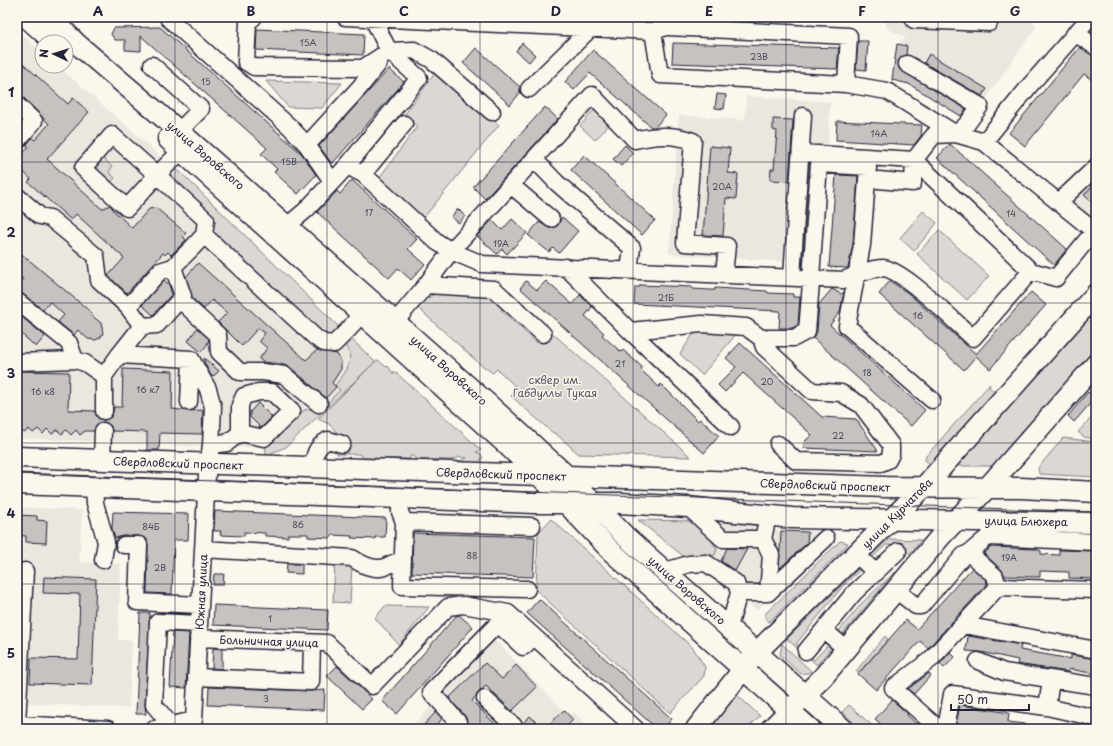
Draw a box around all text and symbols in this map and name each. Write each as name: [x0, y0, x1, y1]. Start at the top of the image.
text: A: [93, 1, 103, 20]
text: B: [247, 1, 256, 20]
text: C: [399, 1, 409, 20]
text: D: [551, 1, 561, 20]
text: E: [705, 1, 713, 20]
text: F: [858, 1, 866, 20]
text: G: [1010, 1, 1020, 20]
north arrow: [34, 34, 74, 74]
house number: 15А: [300, 35, 316, 49]
text: N: [35, 48, 52, 58]
house number: 23В: [750, 49, 768, 63]
house number: 15: [201, 74, 211, 88]
text: 1: [8, 82, 14, 101]
street label: улица Воровского: [163, 116, 249, 194]
house number: 14А: [871, 126, 888, 140]
house number: 15В: [281, 154, 297, 168]
house number: 20А: [712, 179, 732, 193]
house number: 17: [365, 205, 374, 219]
house number: 14: [1006, 206, 1016, 220]
text: 2: [6, 222, 16, 241]
house number: 19А: [493, 236, 509, 250]
house number: 21Б: [658, 290, 674, 304]
house number: 16: [913, 308, 923, 322]
street label: улица Воровского: [407, 331, 491, 409]
house number: 21: [615, 356, 625, 370]
text: 3: [7, 363, 16, 382]
house number: 18: [862, 365, 872, 379]
park label: сквер им. Габдуллы Тукая: [513, 371, 597, 401]
house number: 20: [761, 374, 774, 388]
house number: 16 к7: [136, 382, 160, 396]
house number: 16 к8: [31, 384, 55, 398]
house number: 22: [832, 428, 844, 442]
street label: Свердловский проспект: [113, 452, 244, 474]
street label: Свердловский проспект: [436, 463, 567, 485]
street label: Свердловский проспект: [760, 474, 891, 496]
street label: улица Курчатова: [858, 474, 936, 552]
text: 4: [7, 503, 16, 522]
street label: улица Блюхера: [984, 512, 1068, 530]
house number: 86: [292, 517, 304, 531]
house number: 84Б: [142, 519, 160, 533]
house number: 88: [466, 548, 478, 562]
house number: 19А: [1001, 550, 1017, 564]
street label: улица Воровского: [644, 551, 730, 629]
street label: Южная улица: [191, 554, 211, 630]
house number: 2В: [154, 560, 166, 574]
house number: 1: [268, 611, 272, 625]
street label: Больничная улица: [219, 631, 319, 651]
text: 5: [7, 643, 15, 662]
scale bar: [951, 686, 1029, 712]
text: 50 m: [957, 690, 988, 708]
house number: 3: [263, 691, 269, 705]

